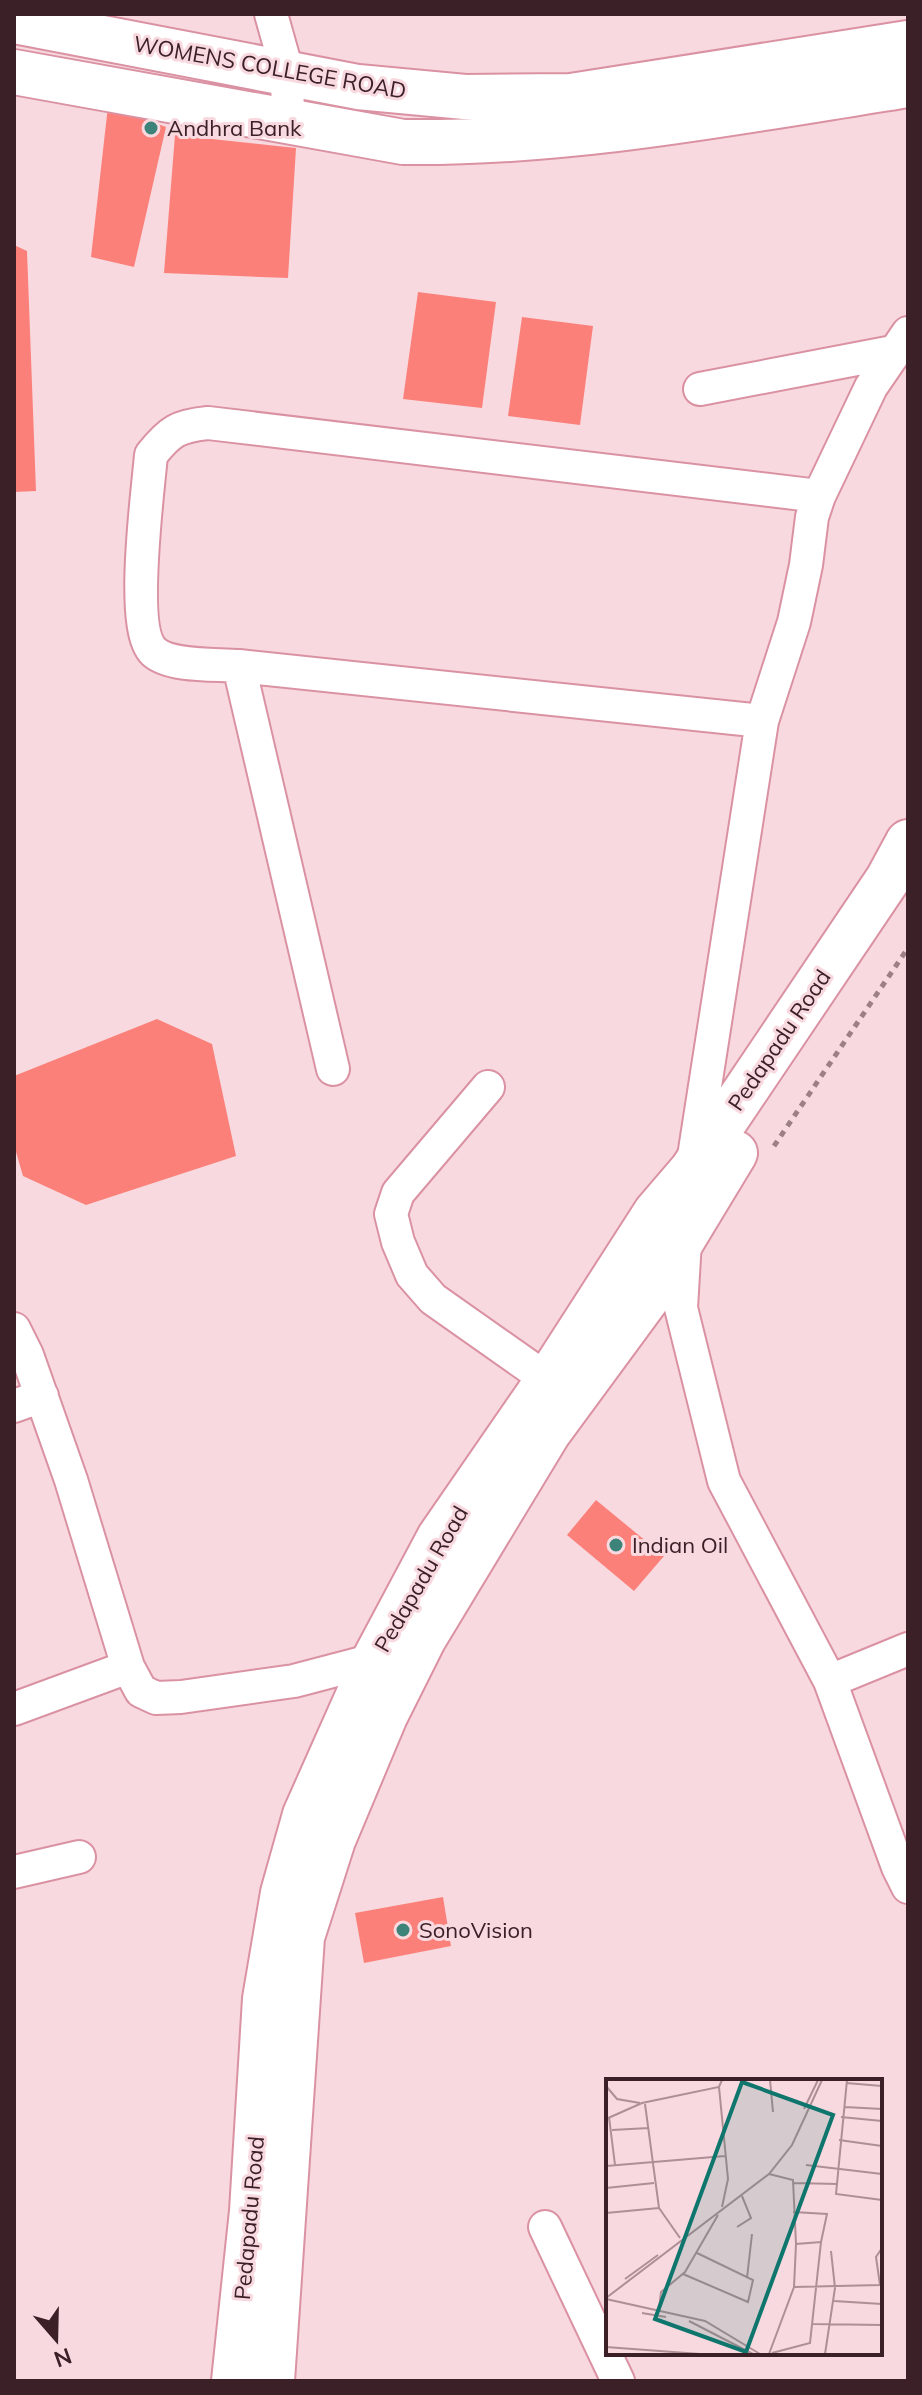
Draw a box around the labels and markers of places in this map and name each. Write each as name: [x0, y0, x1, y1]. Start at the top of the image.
place label: Andhra Bank: [167, 114, 302, 142]
marker: Andhra Bank: [142, 119, 160, 137]
place label: Indian Oil: [632, 1531, 728, 1559]
marker: Indian Oil: [607, 1536, 625, 1554]
place label: SonoVision: [419, 1916, 533, 1944]
marker: SonoVision: [394, 1921, 412, 1939]

